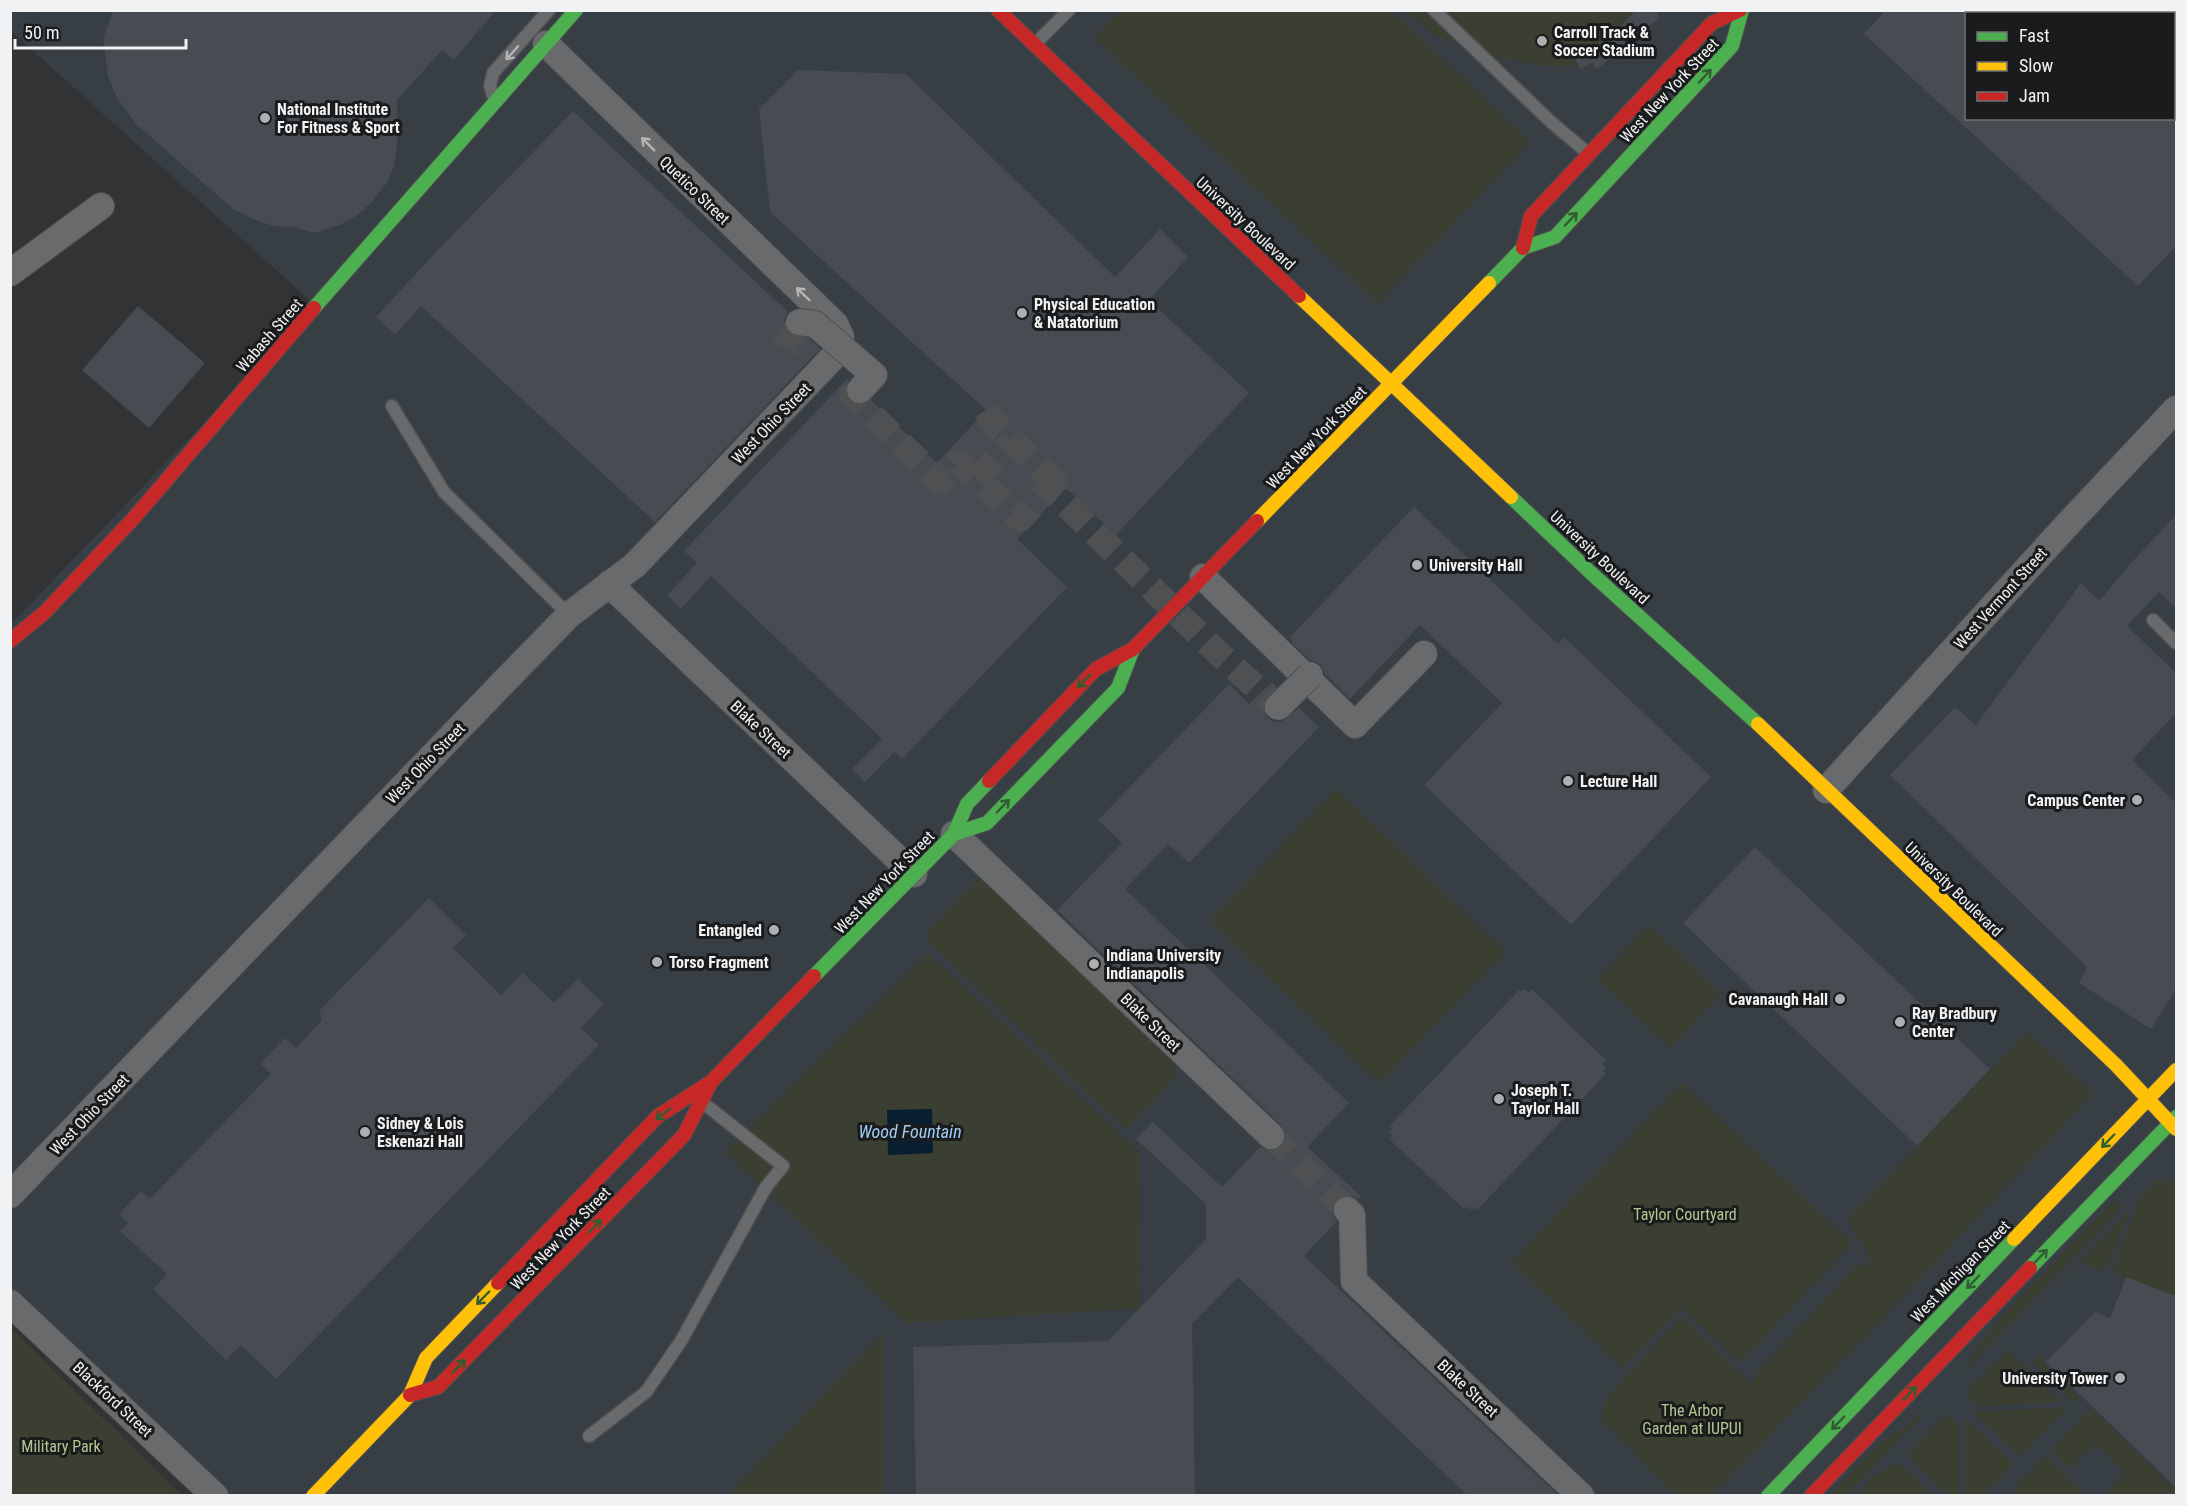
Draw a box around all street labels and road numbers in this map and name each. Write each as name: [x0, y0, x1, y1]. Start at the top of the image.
street label: West New York Street: [1616, 34, 1723, 146]
street label: Quetico Street: [656, 152, 734, 229]
street label: University Boulevard: [1192, 173, 1299, 274]
street label: Wabash Street: [232, 294, 307, 376]
street label: West Ohio Street: [728, 379, 815, 468]
street label: West New York Street: [1262, 382, 1371, 493]
street label: University Boulevard: [1546, 507, 1653, 608]
street label: West Vermont Street: [1950, 544, 2051, 653]
street label: Blake Street: [726, 697, 795, 762]
street label: West Ohio Street: [382, 719, 469, 808]
street label: West New York Street: [830, 827, 939, 938]
street label: University Boulevard: [1901, 838, 2006, 941]
street label: Blake Street: [1117, 989, 1185, 1056]
street label: West Ohio Street: [46, 1070, 133, 1159]
street label: West New York Street: [506, 1183, 615, 1294]
street label: West Michigan Street: [1907, 1216, 2014, 1326]
street label: Blake Street: [1433, 1356, 1502, 1421]
street label: Blackford Street: [69, 1358, 156, 1441]

